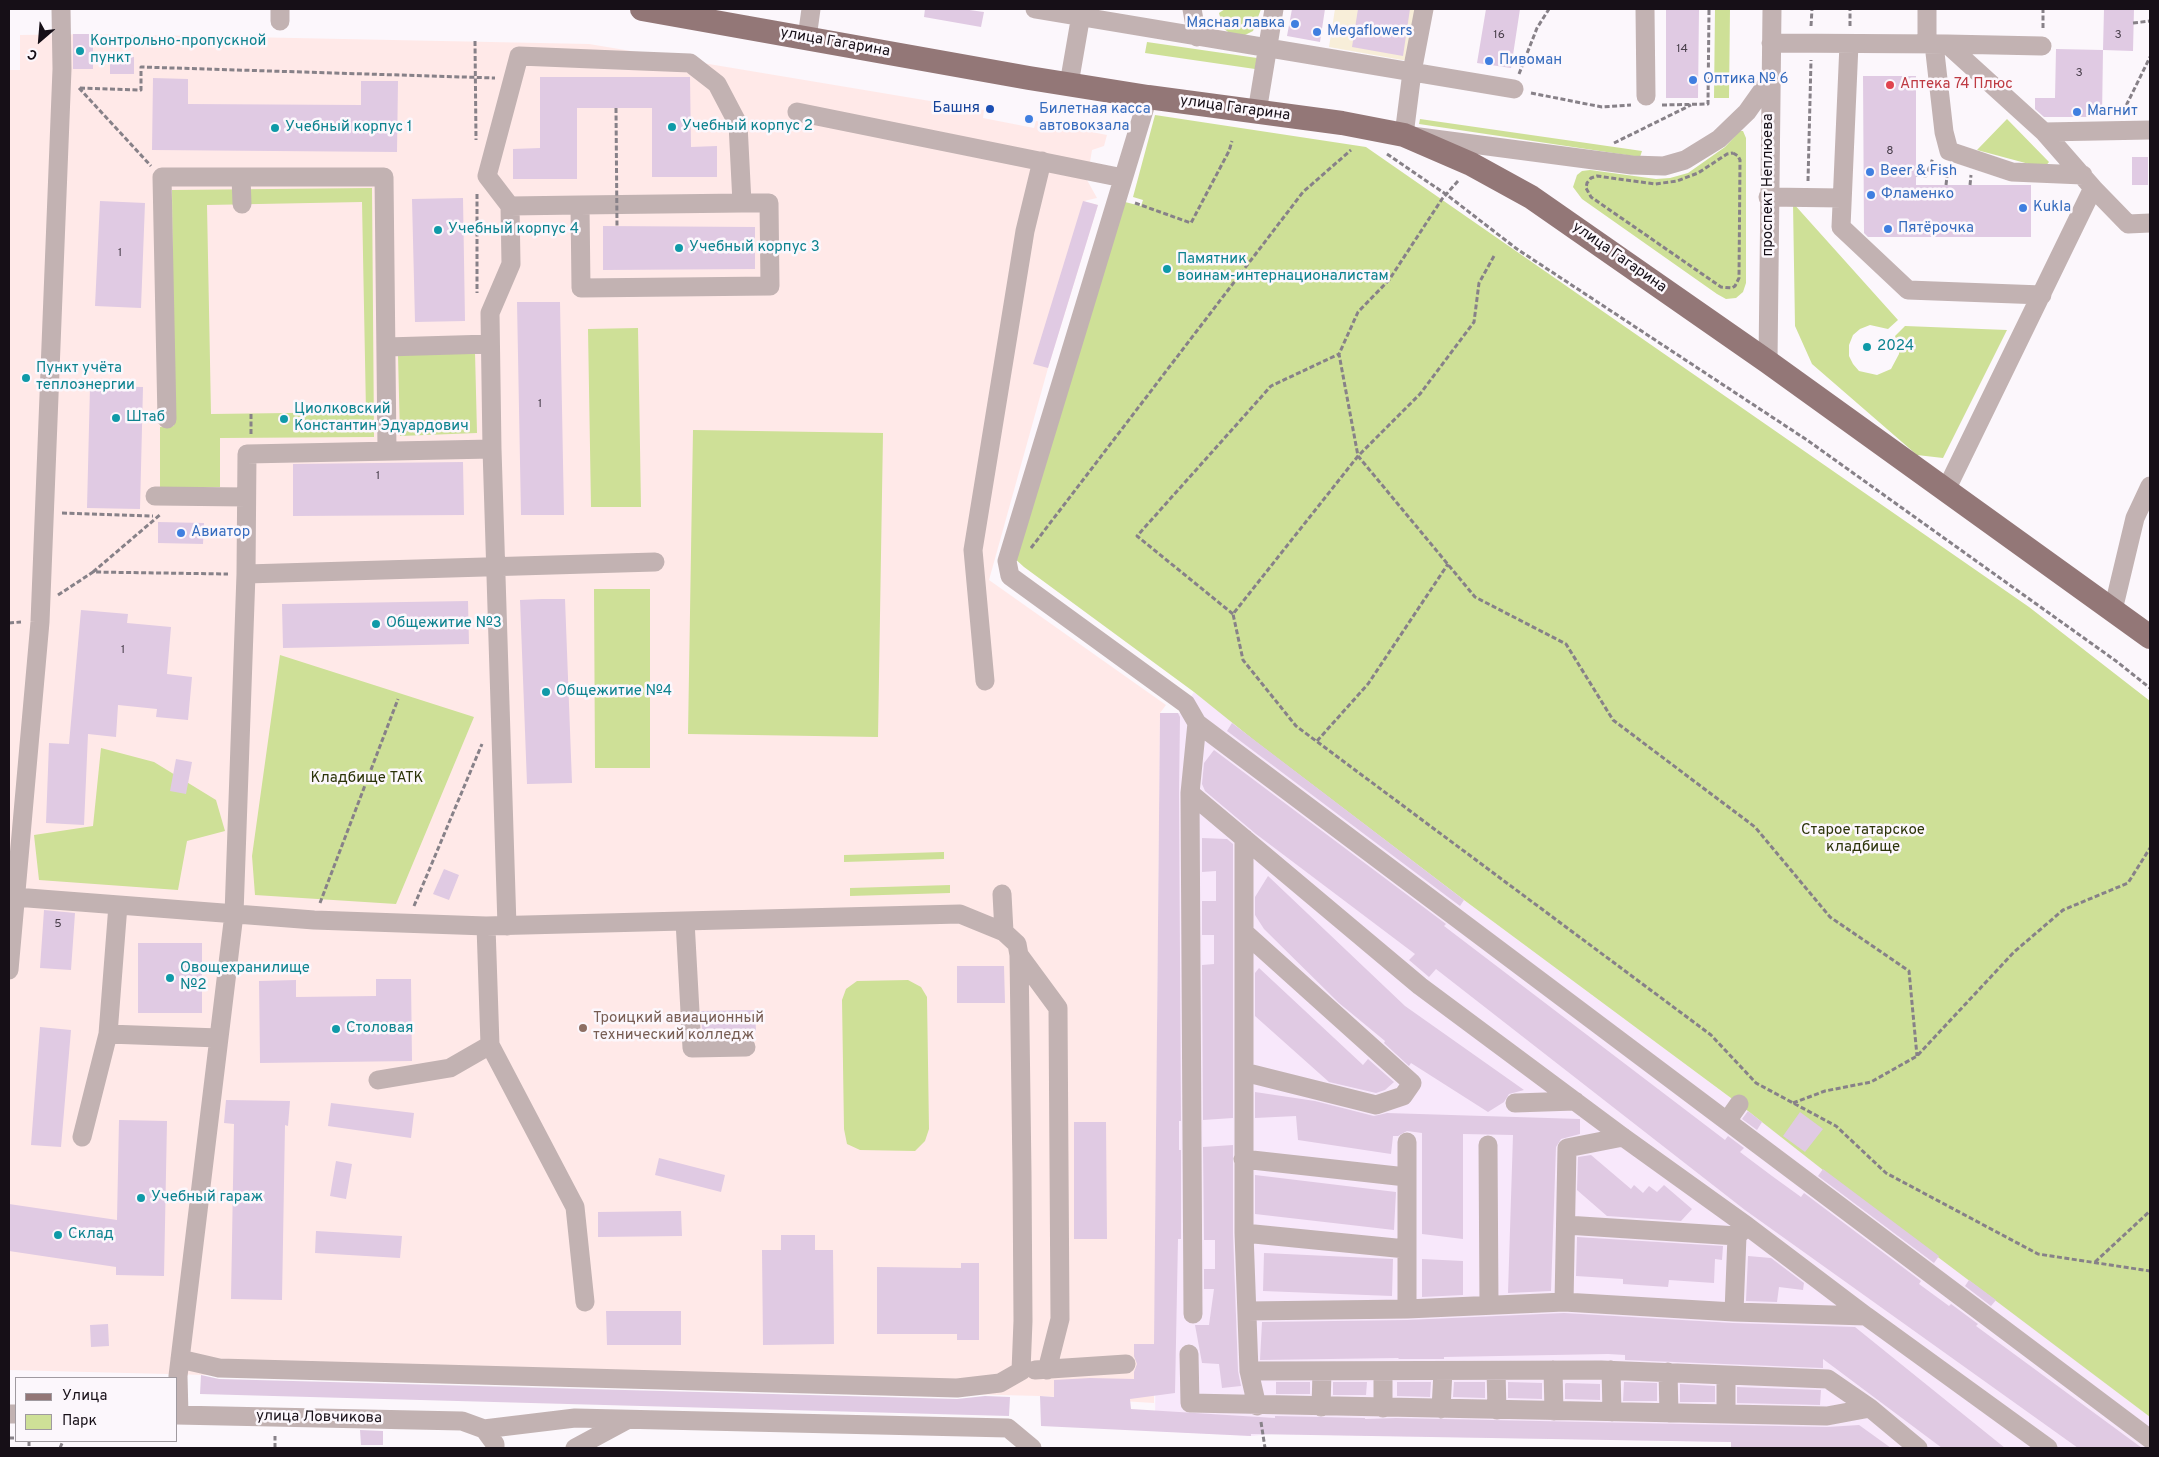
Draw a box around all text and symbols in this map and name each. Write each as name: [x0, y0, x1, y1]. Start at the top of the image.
north arrow: [15, 15, 65, 65]
place label: Мясная лавка: [1186, 15, 1285, 33]
marker: Мясная лавка: [1289, 18, 1301, 30]
place label: Megaflowers: [1327, 23, 1413, 41]
street label: улица Гагарина: [779, 24, 891, 62]
marker: Megaflowers: [1311, 26, 1323, 38]
house number: 16: [1493, 29, 1505, 43]
house number: 3: [2114, 29, 2122, 43]
place label: Контрольно-пропускной пункт: [90, 33, 266, 68]
house number: 14: [1676, 43, 1688, 57]
text: С: [25, 44, 41, 63]
marker: Контрольно-пропускной пункт: [74, 45, 86, 57]
place label: Пивоман: [1499, 52, 1562, 70]
marker: Пивоман: [1483, 55, 1495, 67]
house number: 3: [2075, 67, 2083, 81]
place label: Оптика № 6: [1703, 71, 1788, 89]
marker: Оптика № 6: [1687, 74, 1699, 86]
place label: Аптека 74 Плюс: [1900, 76, 2013, 94]
marker: Аптека 74 Плюс: [1884, 79, 1896, 91]
street label: улица Гагарина: [1179, 92, 1291, 126]
place label: Башня: [933, 100, 980, 118]
place label: Билетная касса автовокзала: [1039, 101, 1151, 136]
marker: Башня: [984, 103, 996, 115]
place label: Магнит: [2087, 103, 2138, 121]
marker: Магнит: [2071, 106, 2083, 118]
marker: Билетная касса автовокзала: [1023, 113, 1035, 125]
street label: проспект Неплюева: [1760, 113, 1778, 257]
place label: Учебный корпус 2: [682, 118, 813, 136]
place label: Учебный корпус 1: [285, 119, 412, 137]
marker: Учебный корпус 2: [666, 121, 678, 133]
marker: Учебный корпус 1: [269, 122, 281, 134]
house number: 8: [1886, 145, 1894, 159]
place label: Beer & Fish: [1880, 163, 1957, 181]
marker: Beer & Fish: [1864, 166, 1876, 178]
place label: Фламенко: [1881, 186, 1954, 204]
marker: Фламенко: [1865, 189, 1877, 201]
place label: Kukla: [2033, 199, 2071, 217]
marker: Kukla: [2017, 202, 2029, 214]
street label: улица Гагарина: [1568, 219, 1670, 297]
place label: Пятёрочка: [1898, 220, 1974, 238]
place label: Учебный корпус 4: [448, 221, 579, 239]
marker: Пятёрочка: [1882, 223, 1894, 235]
marker: Учебный корпус 4: [432, 224, 444, 236]
place label: Учебный корпус 3: [689, 239, 820, 257]
marker: Учебный корпус 3: [673, 242, 685, 254]
house number: 1: [118, 247, 122, 261]
place label: Памятник воинам-интернационалистам: [1177, 251, 1389, 286]
marker: Памятник воинам-интернационалистам: [1161, 263, 1173, 275]
place label: 2024: [1877, 338, 1914, 356]
marker: 2024: [1861, 341, 1873, 353]
place label: Пункт учёта теплоэнергии: [36, 360, 135, 395]
marker: Пункт учёта теплоэнергии: [20, 372, 32, 384]
house number: 1: [538, 398, 542, 412]
place label: Циолковский Константин Эдуардович: [294, 401, 469, 436]
place label: Штаб: [126, 409, 165, 427]
marker: Штаб: [110, 412, 122, 424]
marker: Циолковский Константин Эдуардович: [278, 413, 290, 425]
house number: 1: [376, 470, 380, 484]
place label: Авиатор: [191, 524, 250, 542]
marker: Авиатор: [175, 527, 187, 539]
place label: Общежитие №3: [386, 615, 502, 633]
marker: Общежитие №3: [370, 618, 382, 630]
house number: 1: [121, 644, 125, 658]
place label: Общежитие №4: [556, 683, 672, 701]
marker: Общежитие №4: [540, 686, 552, 698]
park label: Кладбище ТАТК: [311, 770, 423, 788]
park label: Старое татарское кладбище: [1801, 822, 1925, 857]
house number: 5: [54, 918, 62, 932]
place label: Овощехранилище №2: [180, 960, 310, 995]
marker: Овощехранилище №2: [164, 972, 176, 984]
place label: Троицкий авиационный технический колледж: [593, 1010, 764, 1045]
place label: Столовая: [346, 1020, 413, 1038]
marker: Троицкий авиационный технический колледж: [577, 1022, 589, 1034]
marker: Столовая: [330, 1023, 342, 1035]
place label: Учебный гараж: [151, 1189, 263, 1207]
marker: Учебный гараж: [135, 1192, 147, 1204]
place label: Склад: [68, 1226, 114, 1244]
marker: Склад: [52, 1229, 64, 1241]
legend: [15, 1377, 178, 1442]
text: Улица: [62, 1387, 107, 1406]
street label: улица Ловчикова: [256, 1408, 382, 1428]
text: Парк: [62, 1412, 97, 1431]

